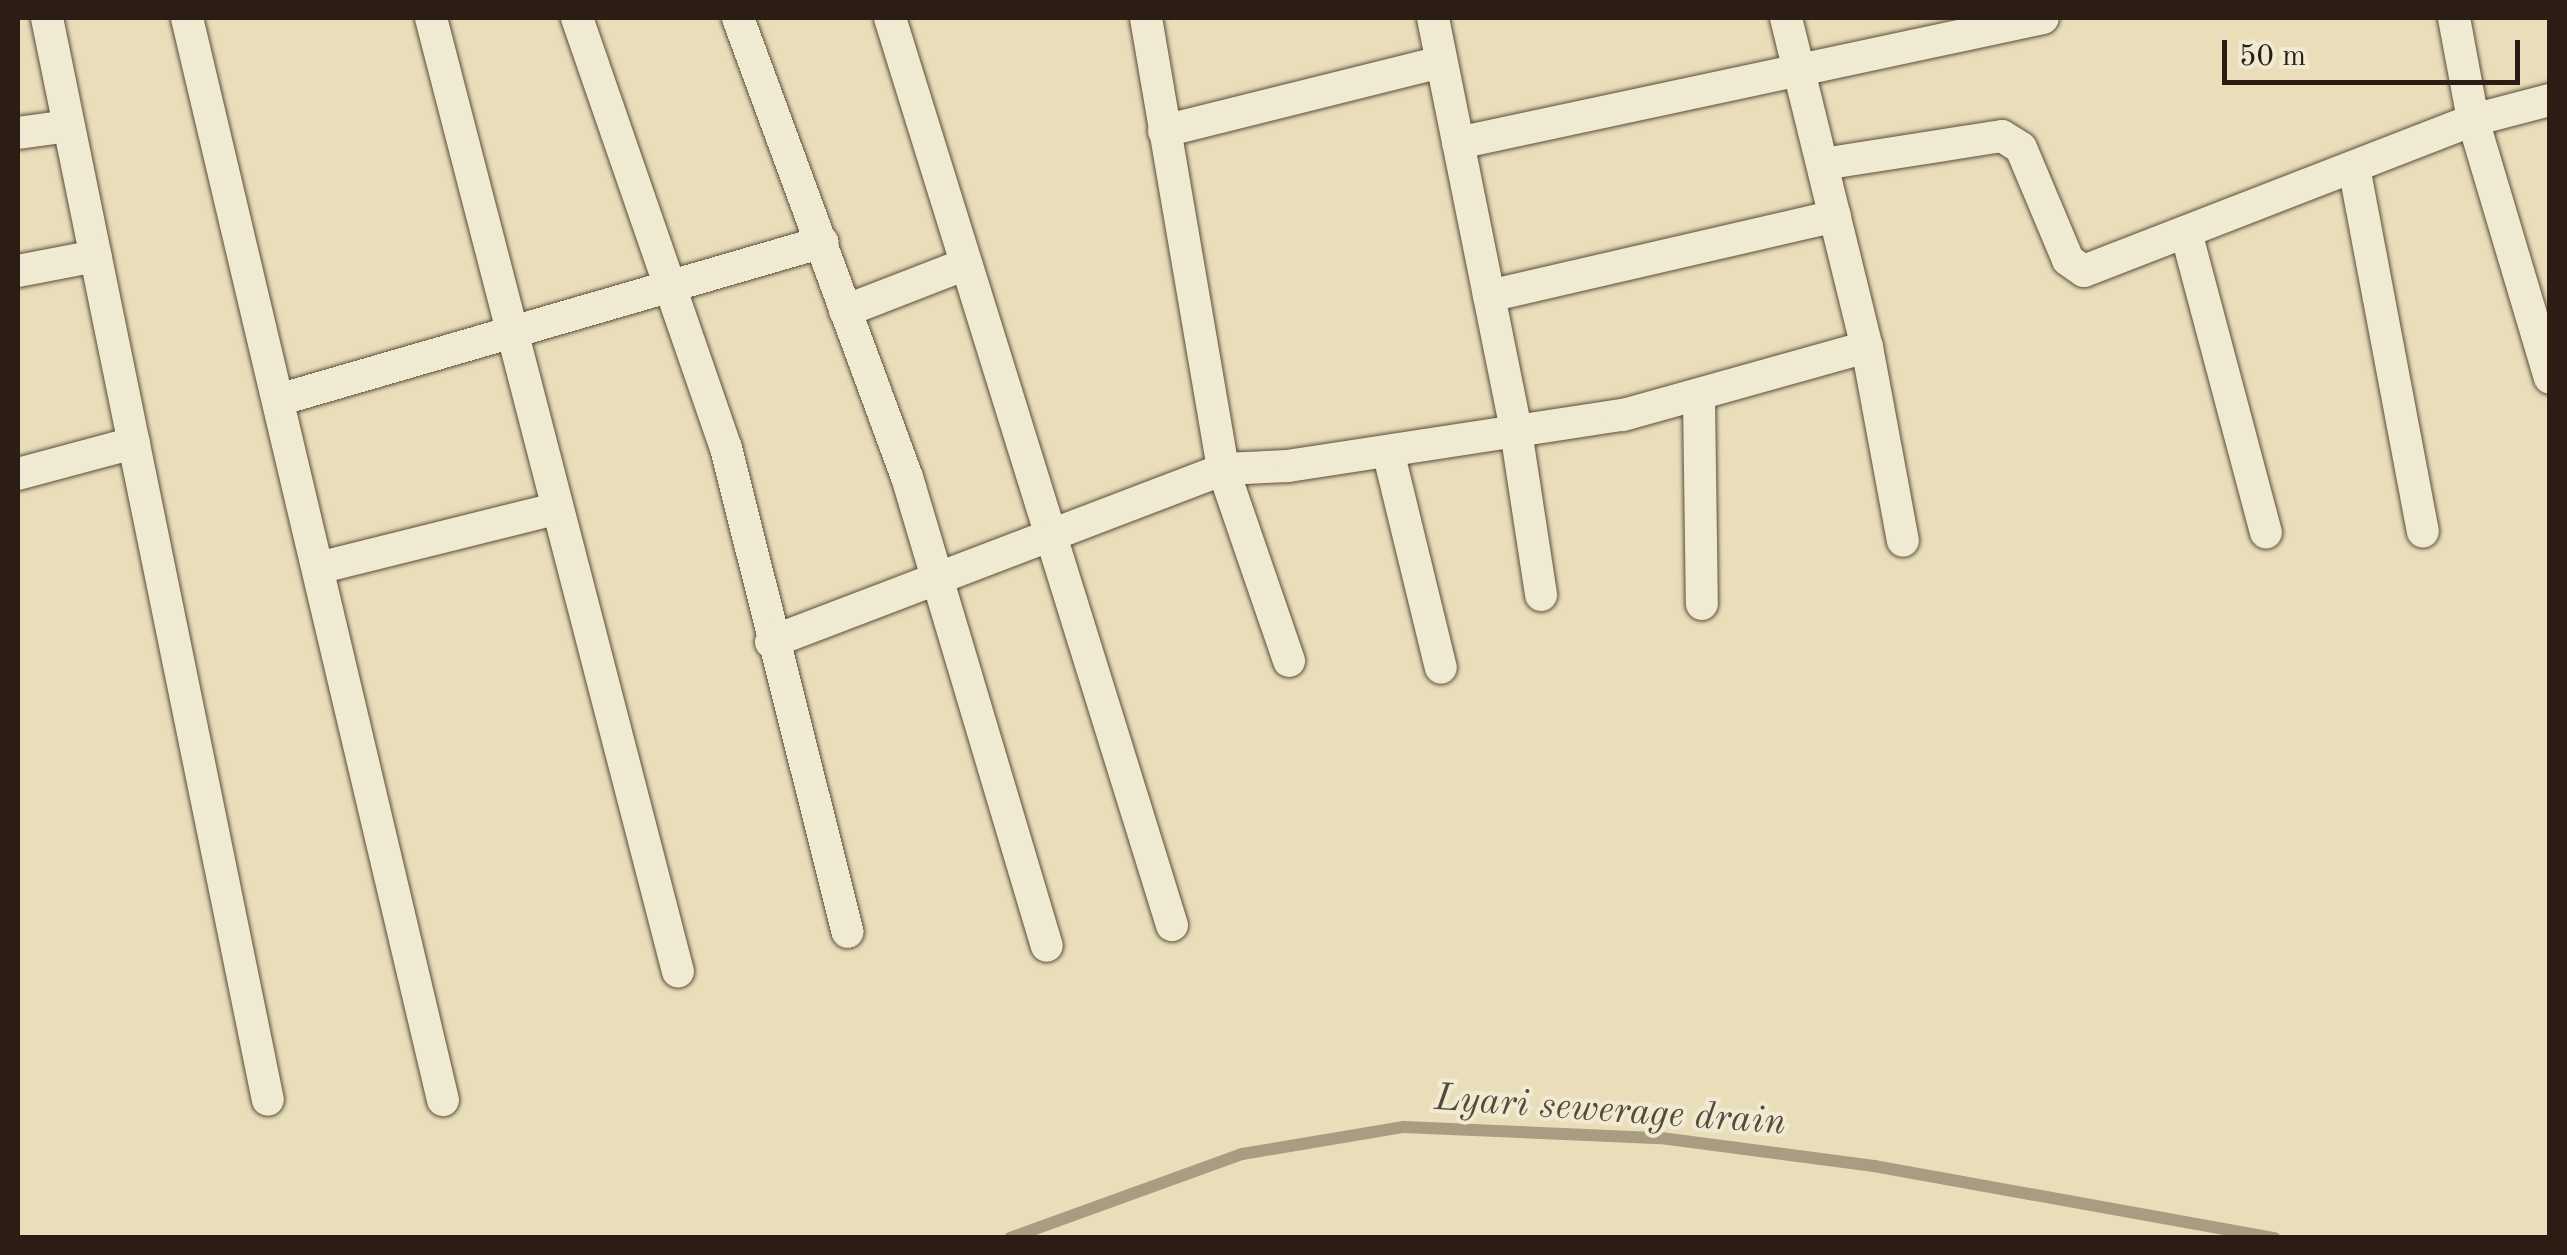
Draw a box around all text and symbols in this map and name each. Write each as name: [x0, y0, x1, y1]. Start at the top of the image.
scale bar: [2227, 20, 2524, 82]
text: 50 m: [2239, 42, 2306, 72]
water label: Lyari sewerage drain: [1433, 1077, 1787, 1147]

